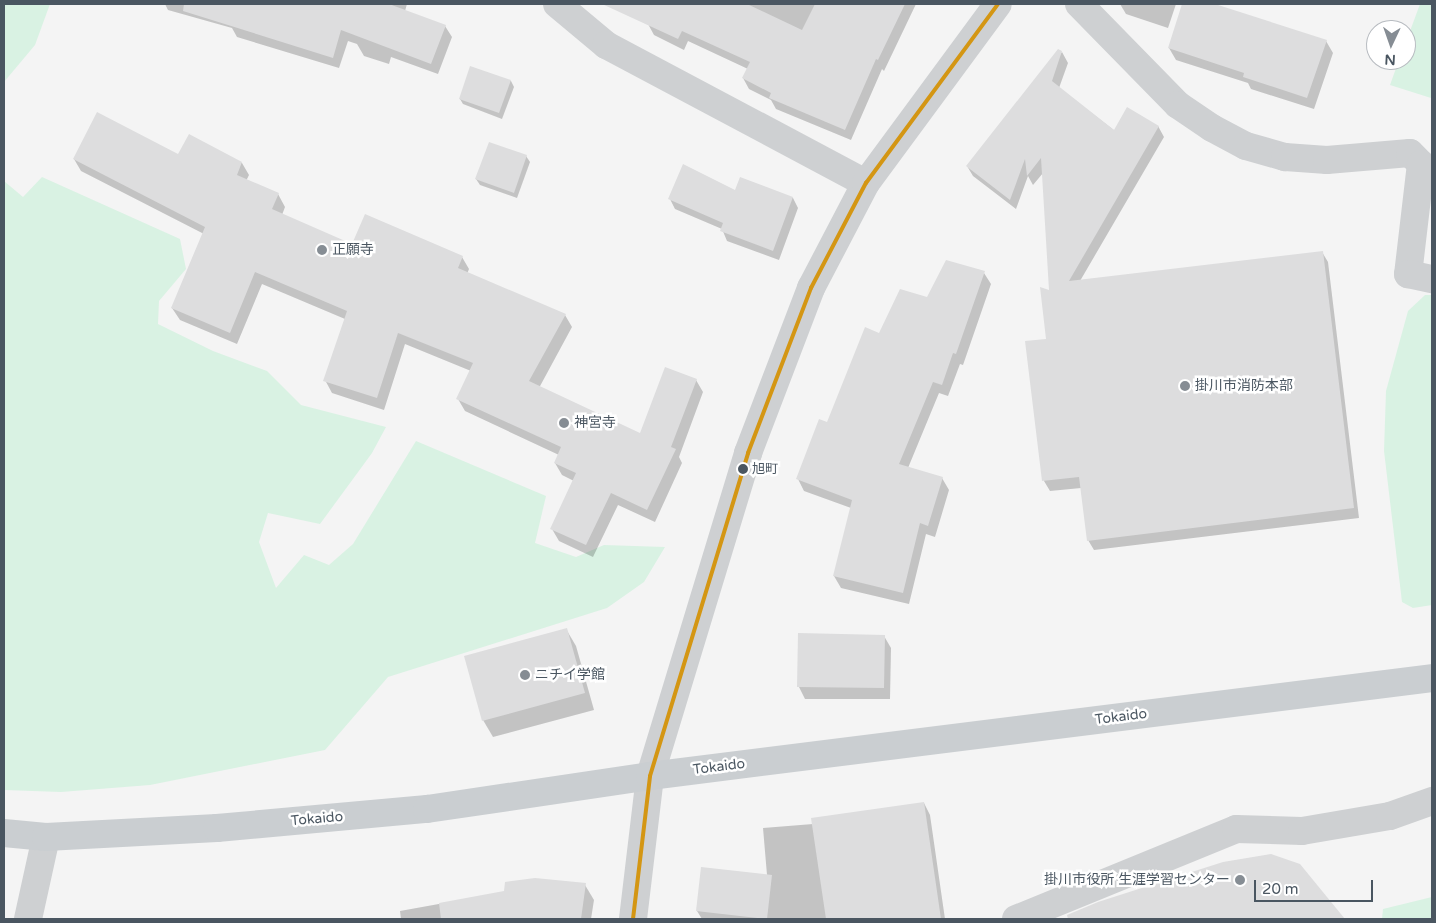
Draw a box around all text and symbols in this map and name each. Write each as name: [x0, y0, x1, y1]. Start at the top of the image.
north arrow: [1366, 20, 1416, 70]
text: N: [1384, 51, 1396, 68]
place label: 正願寺: [332, 242, 374, 258]
marker: 正願寺: [316, 244, 328, 256]
place label: 掛川市消防本部: [1195, 378, 1293, 394]
marker: 掛川市消防本部: [1179, 380, 1191, 392]
place label: 神宮寺: [574, 415, 616, 431]
marker: 神宮寺: [558, 417, 570, 429]
place label: 旭町: [752, 461, 778, 477]
marker: 旭町: [738, 464, 748, 474]
place label: ニチイ学館: [535, 667, 605, 683]
marker: ニチイ学館: [519, 669, 531, 681]
street label: Tokaido: [1094, 705, 1148, 729]
street label: Tokaido: [692, 755, 746, 779]
street label: Tokaido: [290, 808, 344, 830]
scale bar: [1256, 870, 1375, 902]
place label: 掛川市役所 生涯学習センター: [1044, 872, 1230, 888]
marker: 掛川市役所 生涯学習センター: [1234, 874, 1246, 886]
text: 20 m: [1262, 880, 1299, 898]

